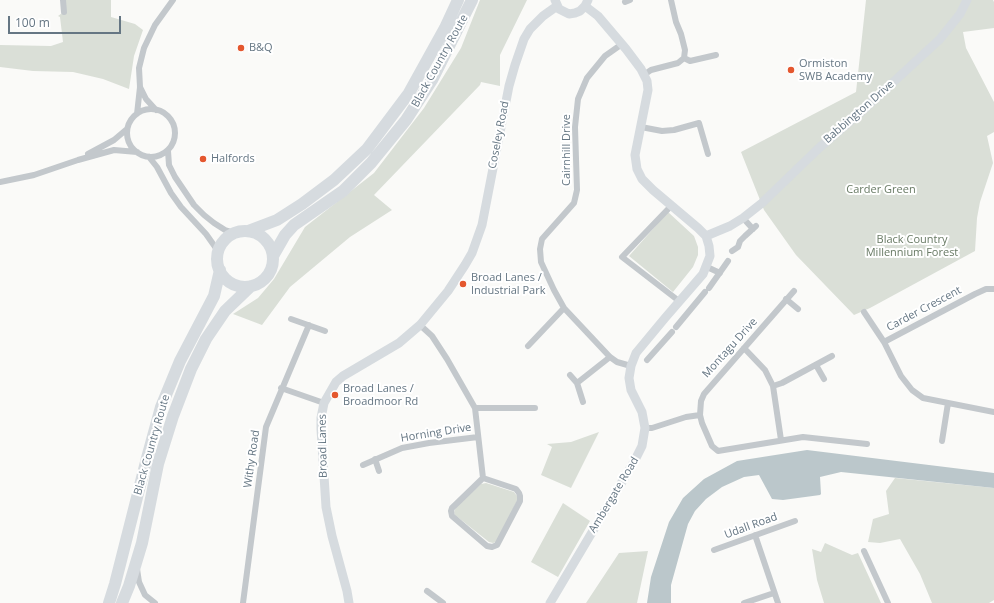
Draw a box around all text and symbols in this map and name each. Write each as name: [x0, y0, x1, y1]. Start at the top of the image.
scale bar: [10, 8, 123, 34]
street label: Black Country Route: [409, 12, 471, 110]
text: 100 m: [15, 14, 50, 31]
place label: B&Q: [249, 41, 273, 55]
marker: B&Q: [236, 43, 246, 53]
place label: Ormiston SWB Academy: [799, 57, 872, 83]
marker: Ormiston SWB Academy: [786, 65, 796, 75]
street label: Babbington Drive: [821, 78, 897, 146]
street label: Coseley Road: [486, 100, 512, 170]
street label: Cairnhill Drive: [560, 114, 574, 186]
place label: Halfords: [211, 152, 255, 166]
marker: Halfords: [198, 154, 208, 164]
park label: Carder Green: [846, 183, 916, 197]
park label: Black Country Millennium Forest: [866, 233, 958, 259]
place label: Broad Lanes / Industrial Park: [471, 271, 545, 297]
marker: Broad Lanes / Industrial Park: [458, 279, 468, 289]
street label: Carder Crescent: [884, 284, 964, 334]
street label: Montagu Drive: [700, 315, 760, 381]
place label: Broad Lanes / Broadmoor Rd: [343, 382, 418, 408]
marker: Broad Lanes / Broadmoor Rd: [330, 390, 340, 400]
street label: Black Country Route: [131, 393, 173, 497]
street label: Broad Lanes: [316, 414, 330, 478]
street label: Horning Drive: [400, 421, 472, 445]
street label: Withy Road: [241, 429, 263, 489]
street label: Ambergate Road: [586, 455, 642, 535]
street label: Udall Road: [723, 510, 779, 542]

